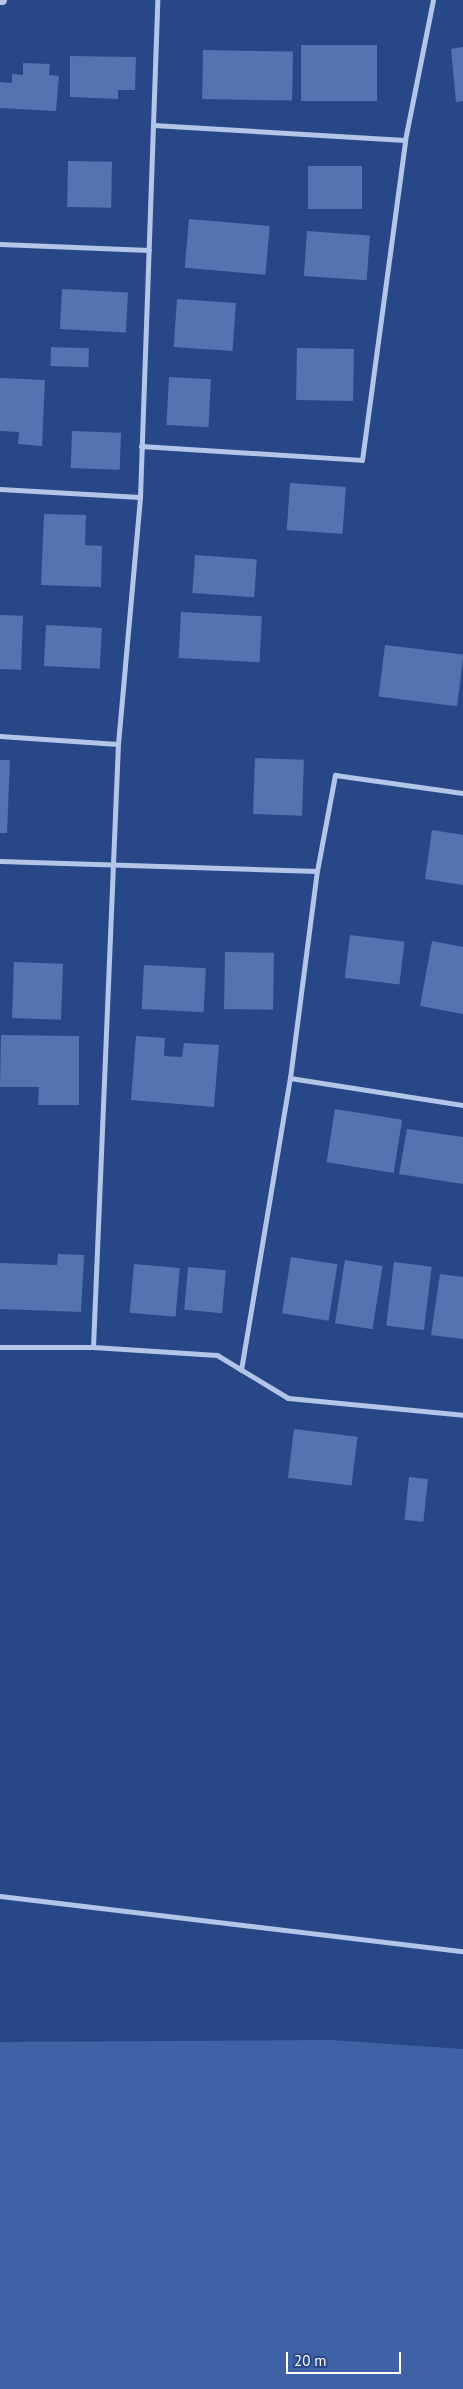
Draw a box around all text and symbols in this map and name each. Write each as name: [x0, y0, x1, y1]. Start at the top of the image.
scale bar: [288, 2342, 403, 2374]
text: 20 m: [294, 2351, 327, 2370]

